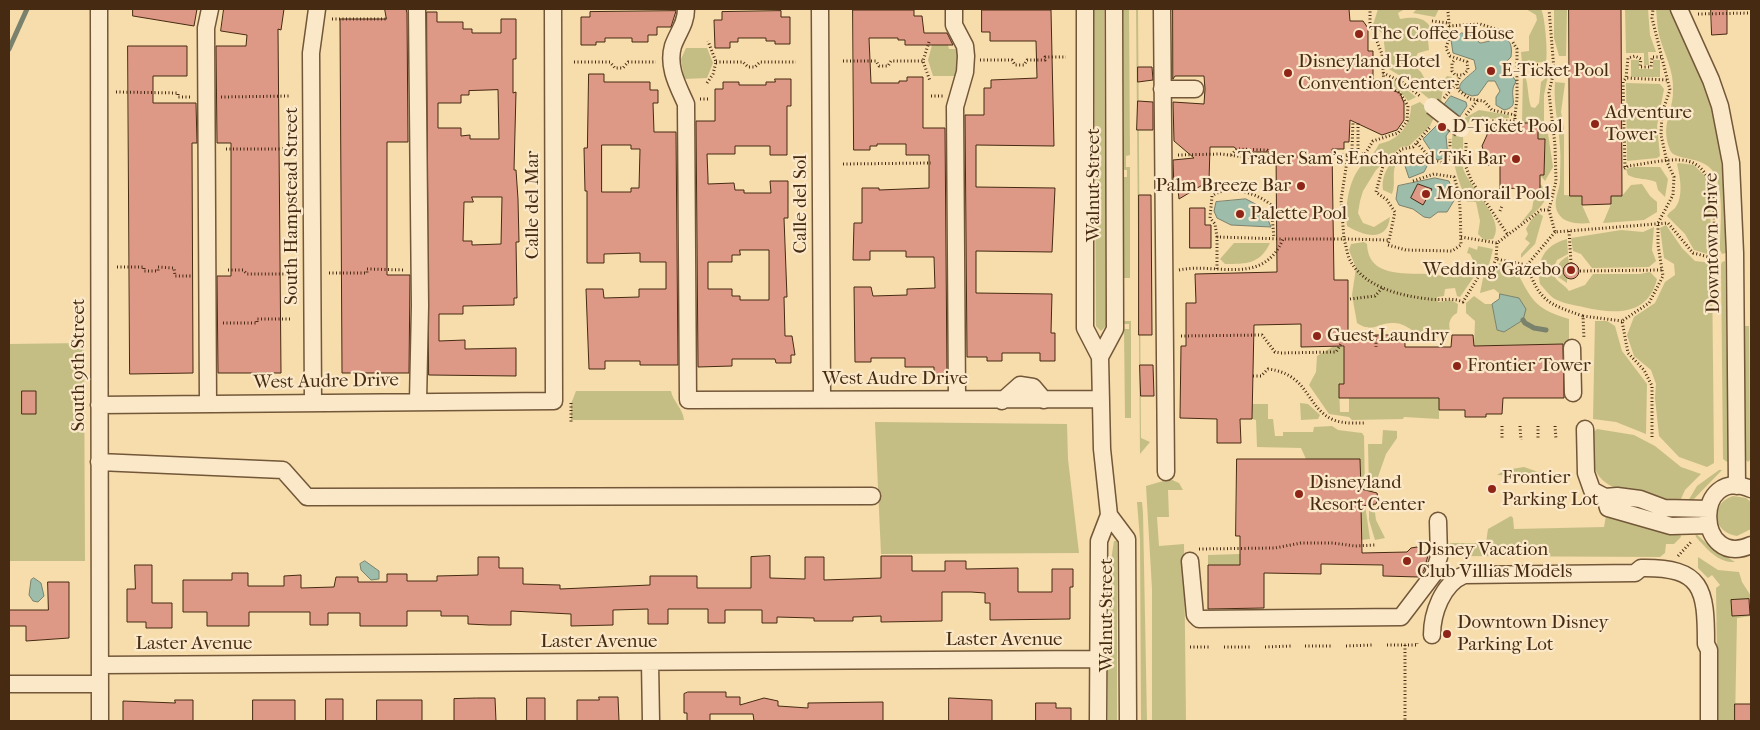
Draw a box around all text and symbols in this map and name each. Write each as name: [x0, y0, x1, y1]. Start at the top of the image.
place label: The Coffee House: [1369, 23, 1514, 45]
marker: The Coffee House: [1353, 28, 1365, 40]
place label: Disneyland Hotel Convention Center: [1298, 51, 1455, 95]
place label: E-Ticket Pool: [1501, 60, 1609, 82]
marker: E-Ticket Pool: [1485, 65, 1497, 77]
marker: Disneyland Hotel Convention Center: [1282, 67, 1294, 79]
place label: Adventure Tower: [1605, 102, 1692, 146]
street label: South Hampstead Street: [281, 107, 303, 305]
place label: D-Ticket Pool: [1452, 116, 1563, 138]
marker: Adventure Tower: [1589, 118, 1601, 130]
marker: D-Ticket Pool: [1436, 121, 1448, 133]
street label: Walnut Street: [1083, 128, 1105, 242]
place label: Trader Sam's Enchanted Tiki Bar: [1238, 148, 1506, 170]
street label: Calle del Mar: [522, 151, 544, 259]
marker: Trader Sam's Enchanted Tiki Bar: [1510, 153, 1522, 165]
street label: Calle del Sol: [790, 155, 812, 253]
street label: Downtown Drive: [1700, 173, 1726, 313]
place label: Palm Breeze Bar: [1156, 175, 1291, 197]
marker: Palm Breeze Bar: [1295, 180, 1307, 192]
place label: Monorail Pool: [1436, 183, 1550, 205]
marker: Monorail Pool: [1420, 188, 1432, 200]
place label: Palette Pool: [1250, 203, 1347, 225]
marker: Palette Pool: [1234, 208, 1246, 220]
place label: Wedding Gazebo: [1423, 259, 1561, 281]
marker: Wedding Gazebo: [1565, 264, 1577, 276]
street label: South 9th Street: [68, 298, 90, 432]
place label: Guest Laundry: [1327, 325, 1449, 347]
marker: Guest Laundry: [1311, 330, 1323, 342]
place label: Frontier Tower: [1467, 355, 1591, 377]
marker: Frontier Tower: [1451, 360, 1463, 372]
street label: West Audre Drive: [822, 368, 968, 390]
street label: West Audre Drive: [253, 369, 399, 395]
place label: Frontier Parking Lot: [1502, 467, 1599, 511]
place label: Disneyland Resort Center: [1309, 472, 1425, 516]
marker: Frontier Parking Lot: [1486, 483, 1498, 495]
marker: Disneyland Resort Center: [1293, 488, 1305, 500]
place label: Disney Vacation Club Villias Models: [1417, 539, 1572, 583]
marker: Disney Vacation Club Villias Models: [1401, 555, 1413, 567]
street label: Walnut Street: [1096, 558, 1118, 672]
place label: Downtown Disney Parking Lot: [1457, 612, 1608, 656]
marker: Downtown Disney Parking Lot: [1441, 628, 1453, 640]
street label: Laster Avenue: [946, 629, 1062, 651]
street label: Laster Avenue: [541, 631, 657, 653]
street label: Laster Avenue: [136, 633, 252, 655]

